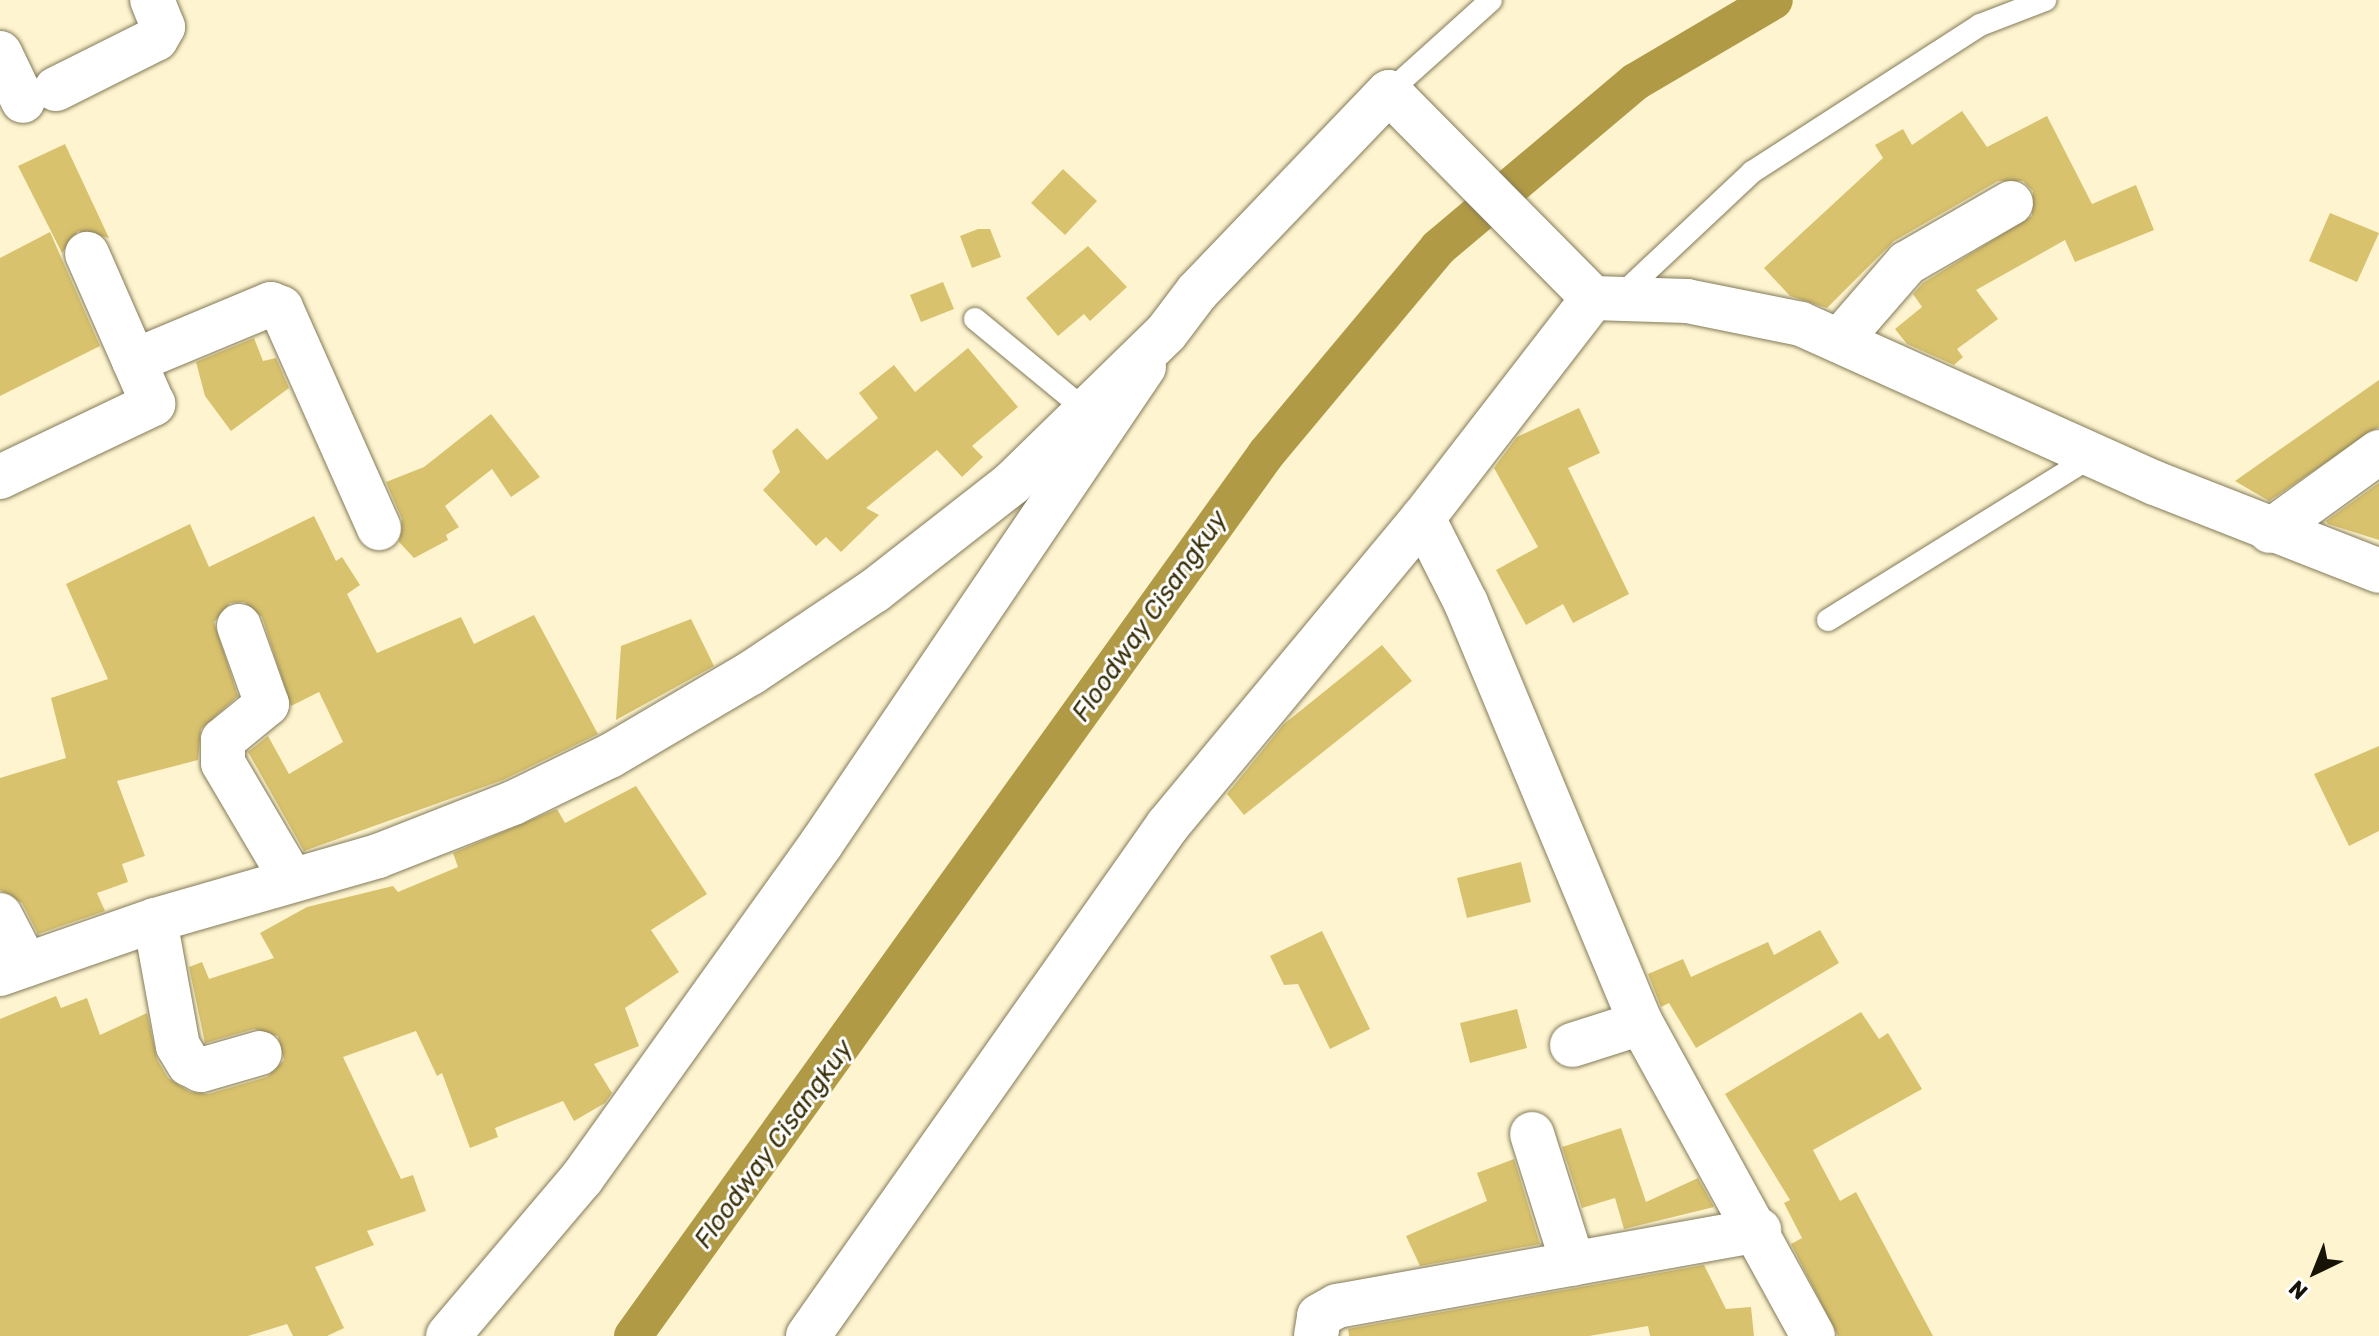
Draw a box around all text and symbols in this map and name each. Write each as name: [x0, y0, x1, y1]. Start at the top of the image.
water label: Floodway Cisangkuy: [1065, 504, 1235, 728]
water label: Floodway Cisangkuy: [688, 1033, 860, 1255]
north arrow: [2275, 1232, 2355, 1312]
text: N: [2283, 1275, 2313, 1305]

